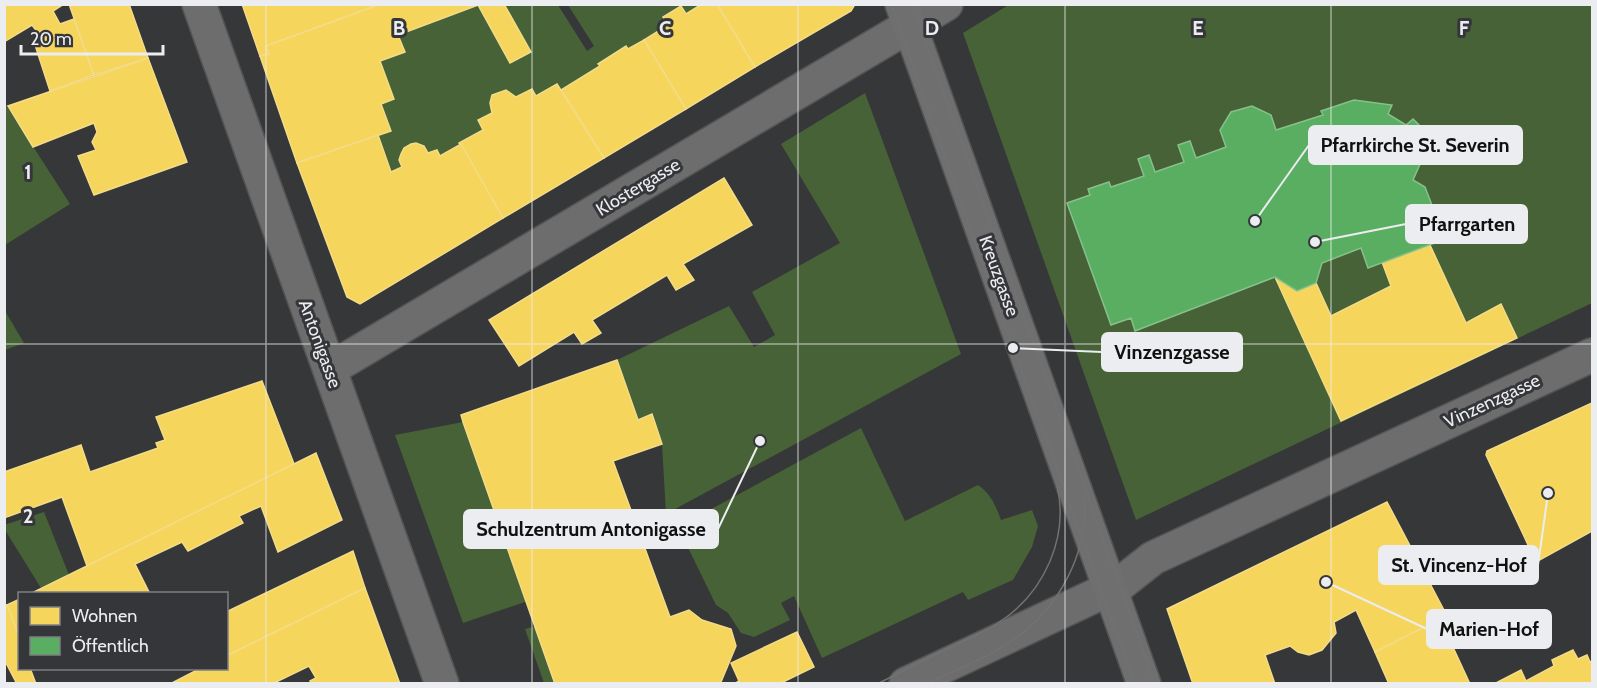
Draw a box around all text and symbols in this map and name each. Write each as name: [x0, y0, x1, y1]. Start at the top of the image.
text: B: [393, 16, 405, 40]
text: C: [659, 16, 671, 40]
text: D: [925, 16, 939, 40]
text: E: [1192, 16, 1204, 40]
text: F: [1459, 16, 1470, 40]
scale bar: [21, 18, 164, 56]
text: 20 m: [30, 28, 72, 50]
callout: Pfarrkirche St. Severin: [1309, 126, 1522, 164]
text: Pfarrkirche St. Severin: [1320, 133, 1510, 157]
street label: Klostergasse: [592, 153, 684, 221]
text: 1: [24, 160, 32, 184]
callout: Pfarrgarten: [1406, 205, 1527, 243]
text: Pfarrgarten: [1419, 212, 1515, 236]
street label: Kreuzgasse: [974, 233, 1024, 319]
street label: Antonigasse: [294, 297, 346, 391]
callout: Vinzenzgasse: [1102, 333, 1242, 371]
text: Vinzenzgasse: [1114, 340, 1230, 364]
street label: Vinzenzgasse: [1441, 369, 1543, 433]
text: 2: [23, 504, 33, 528]
callout: Schulzentrum Antonigasse: [464, 510, 718, 548]
text: Schulzentrum Antonigasse: [476, 517, 706, 541]
callout: St. Vincenz-Hof: [1379, 546, 1538, 584]
text: St. Vincenz-Hof: [1391, 553, 1527, 577]
legend: [18, 592, 228, 670]
text: Wohnen: [72, 605, 137, 627]
callout: Marien-Hof: [1427, 610, 1551, 648]
text: Marien-Hof: [1439, 617, 1539, 641]
text: Öffentlich: [72, 635, 149, 657]

